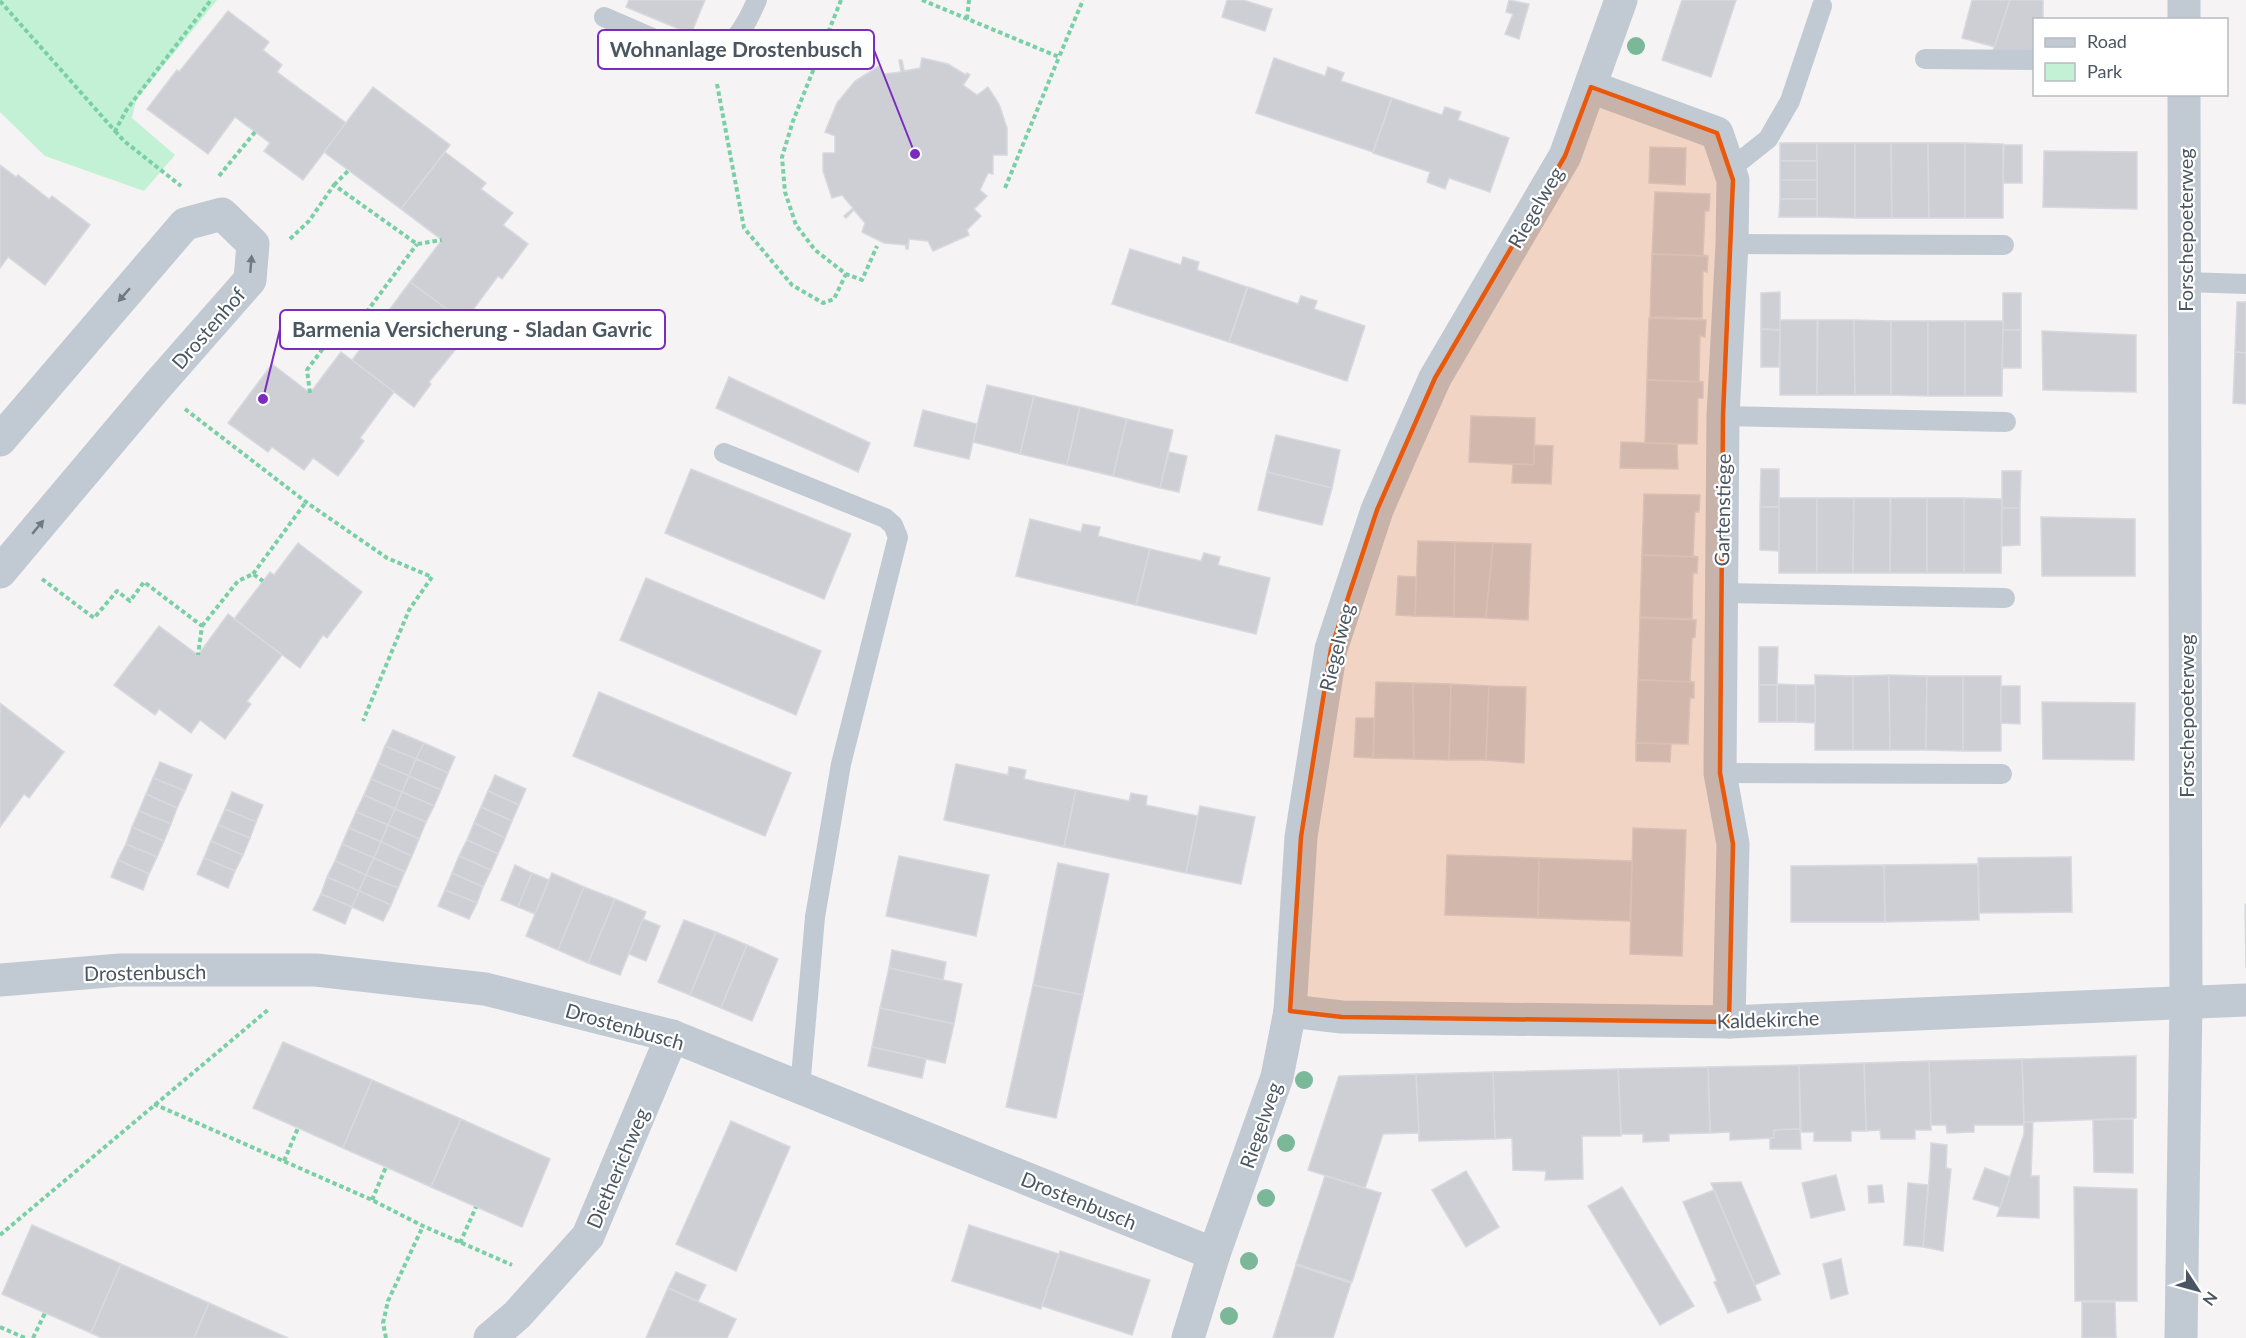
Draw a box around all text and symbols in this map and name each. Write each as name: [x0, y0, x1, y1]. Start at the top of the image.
legend: [2033, 18, 2228, 96]
callout: Wohnanlage Drostenbusch: [598, 30, 874, 69]
text: Road: [2087, 30, 2127, 52]
text: Wohnanlage Drostenbusch: [610, 36, 862, 61]
text: Park: [2087, 60, 2123, 82]
street label: Forschepoeterweg: [2173, 148, 2197, 312]
street label: Riegelweg: [1502, 162, 1568, 252]
one-way arrow: [246, 254, 256, 273]
street label: Drostenhof: [166, 282, 250, 374]
one-way arrow: [118, 287, 131, 302]
callout: Barmenia Versicherung - Sladan Gavric: [280, 310, 665, 349]
text: Barmenia Versicherung - Sladan Gavric: [292, 316, 652, 341]
street label: Gartenstiege: [1709, 453, 1735, 567]
one-way arrow: [31, 519, 44, 535]
street label: Riegelweg: [1313, 601, 1359, 693]
street label: Forschepoeterweg: [2174, 634, 2198, 798]
street label: Drostenbusch: [84, 959, 206, 985]
street label: Drostenbusch: [563, 998, 687, 1054]
street label: Kaldekirche: [1716, 1005, 1820, 1033]
street label: Riegelweg: [1234, 1079, 1286, 1171]
street label: Dietherichweg: [581, 1104, 653, 1232]
street label: Drostenbusch: [1018, 1166, 1140, 1234]
north arrow: [2168, 1260, 2228, 1320]
text: N: [2199, 1289, 2222, 1310]

